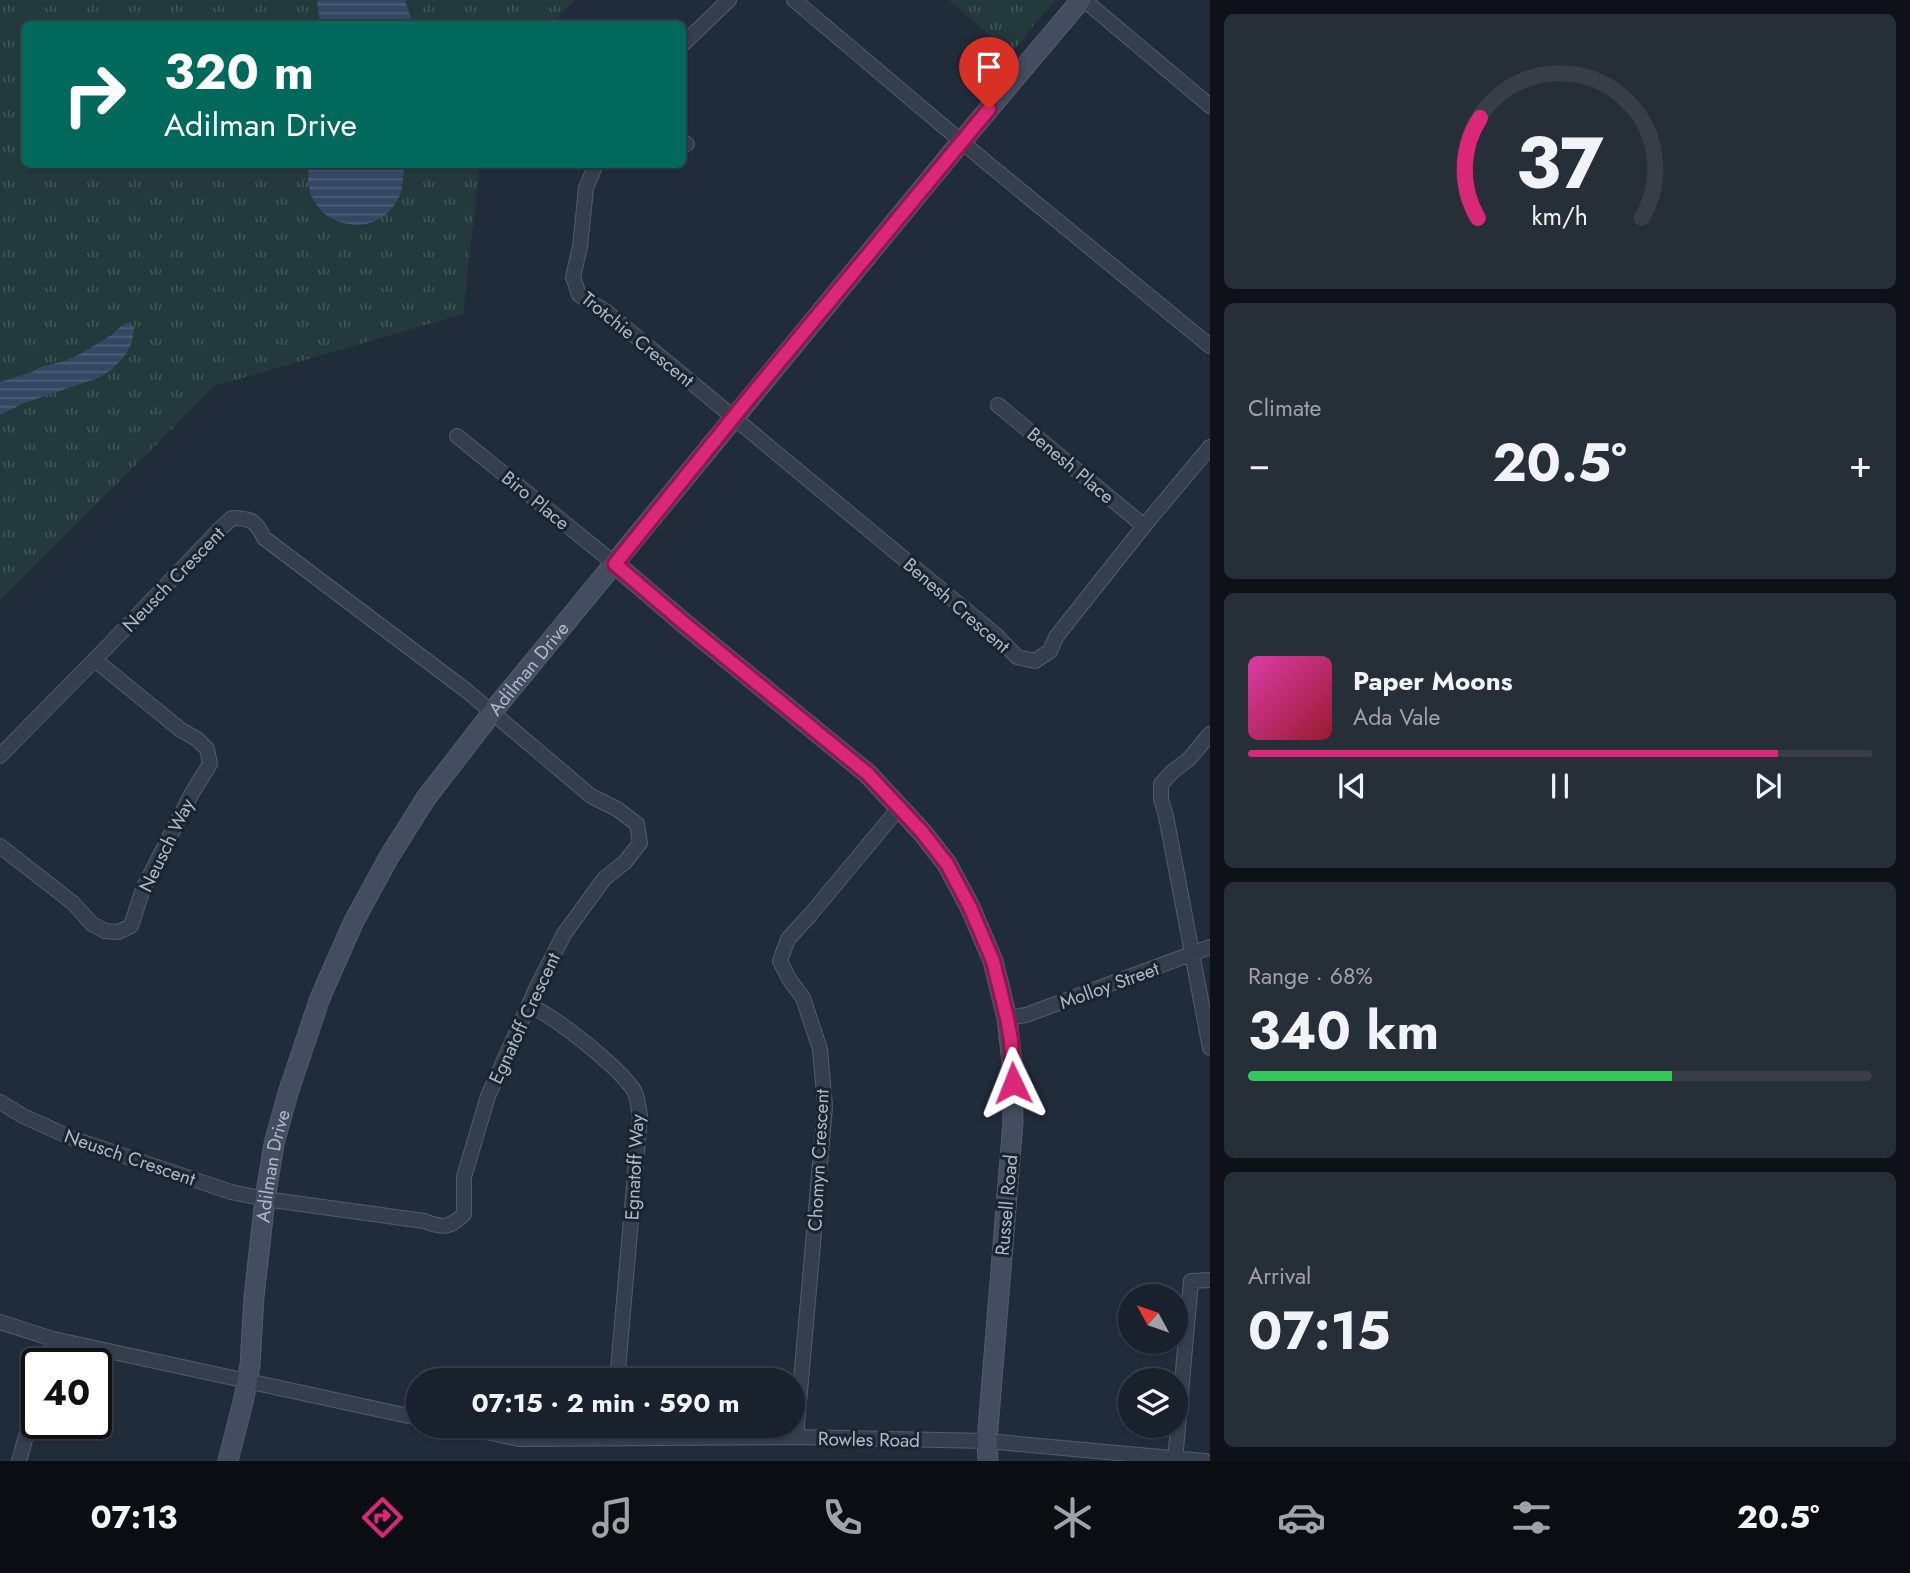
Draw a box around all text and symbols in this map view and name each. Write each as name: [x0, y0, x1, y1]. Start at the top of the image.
text: 320 m: [164, 37, 314, 107]
pin: [959, 37, 1019, 109]
icon: arrive: [970, 48, 1008, 86]
icon: right: [49, 49, 140, 140]
text: Adilman Drive: [164, 102, 357, 148]
text: 37: [1516, 110, 1604, 215]
text: km/h: [1532, 198, 1588, 234]
street label: Trotchie Crescent: [576, 285, 700, 394]
text: Climate: [1248, 391, 1321, 425]
street label: Benesh Place: [1021, 421, 1120, 510]
text: 20.5°: [1492, 425, 1627, 501]
text: −: [1248, 436, 1270, 491]
text: +: [1849, 436, 1872, 491]
street label: Biro Place: [496, 465, 576, 536]
street label: Neusch Crescent: [116, 520, 231, 638]
street label: Benesh Crescent: [897, 551, 1016, 660]
street label: Adilman Drive: [482, 616, 575, 721]
text: Paper Moons: [1353, 662, 1513, 700]
text: Ada Vale: [1353, 700, 1440, 734]
icon: previous: [1333, 767, 1371, 805]
icon: pause: [1541, 767, 1579, 805]
icon: next: [1749, 767, 1787, 805]
street label: Neusch Way: [132, 793, 201, 897]
street label: Egnatoff Crescent: [482, 948, 567, 1088]
street label: Molloy Street: [1056, 955, 1163, 1016]
text: Range · 68%: [1248, 959, 1373, 993]
text: 340 km: [1248, 993, 1439, 1069]
position arrow: [976, 1046, 1050, 1120]
street label: Chomyn Crescent: [801, 1088, 836, 1232]
street label: Adilman Drive: [249, 1106, 297, 1224]
street label: Egnatoff Way: [618, 1113, 651, 1221]
street label: Neusch Crescent: [61, 1122, 199, 1193]
street label: Russell Road: [989, 1153, 1024, 1257]
text: Arrival: [1248, 1259, 1311, 1293]
north arrow: [1118, 1284, 1188, 1354]
map controls: [1118, 1284, 1188, 1438]
text: 07:15: [1248, 1293, 1391, 1369]
speed limit sign: 40: [21, 1348, 112, 1439]
button: layers: [1118, 1368, 1188, 1438]
text: 07:15 · 2 min · 590 m: [471, 1384, 740, 1422]
street label: Rowles Road: [818, 1425, 920, 1454]
icon: directions: [358, 1493, 407, 1542]
icon: music: [588, 1493, 637, 1542]
icon: phone: [818, 1493, 867, 1542]
icon: climate: [1048, 1493, 1097, 1542]
icon: car: [1277, 1493, 1326, 1542]
icon: filters: [1507, 1493, 1556, 1542]
text: 07:13: [90, 1494, 177, 1540]
text: 20.5°: [1737, 1494, 1820, 1540]

